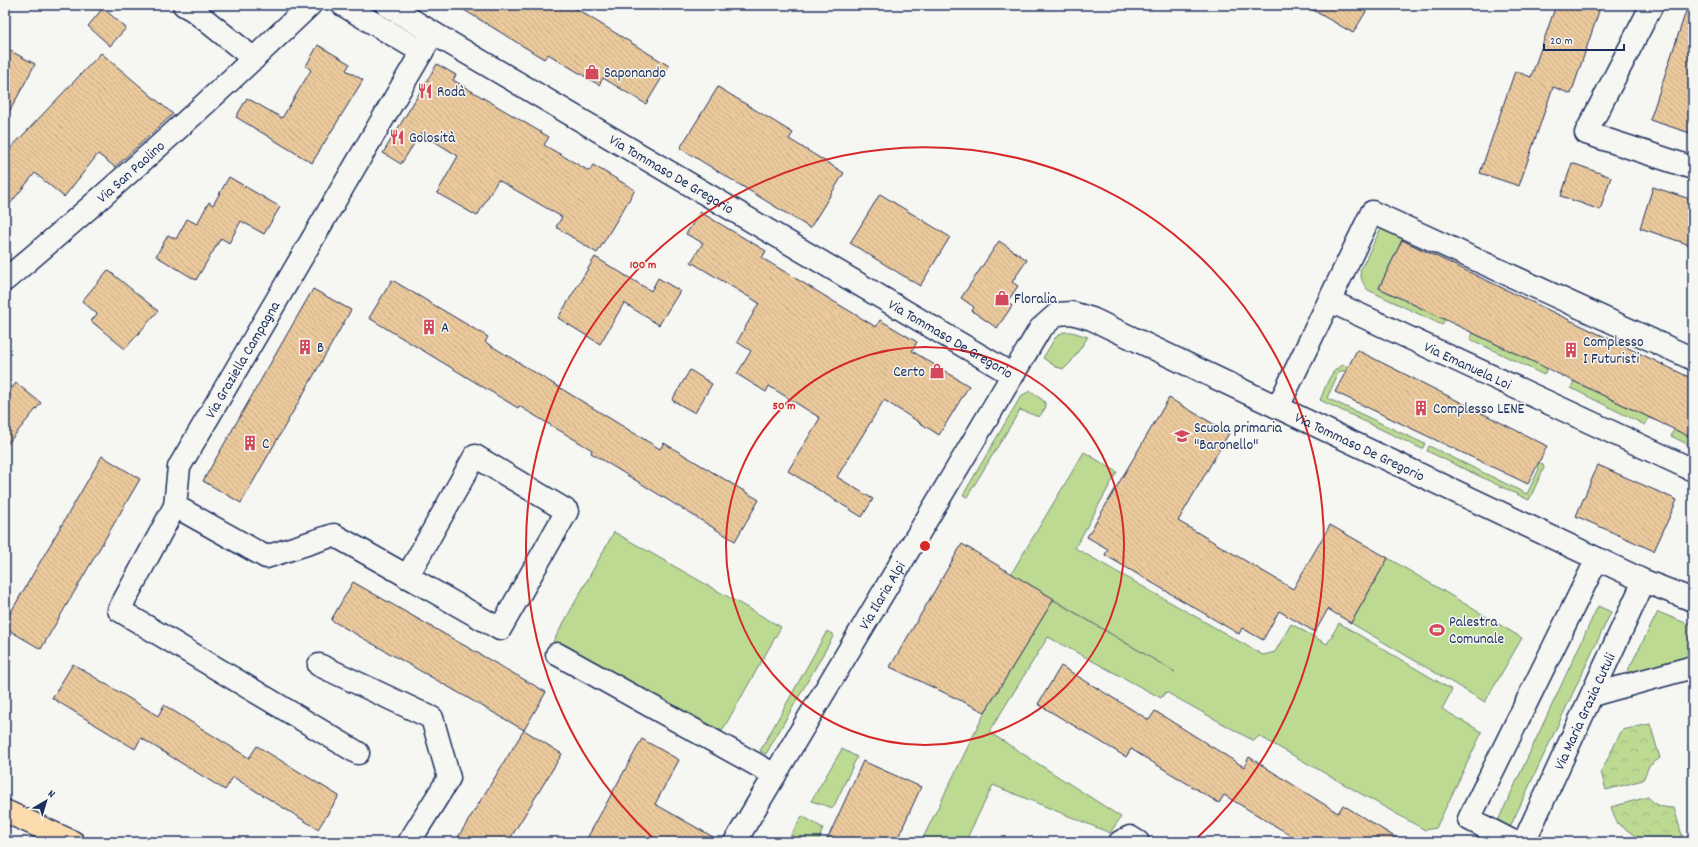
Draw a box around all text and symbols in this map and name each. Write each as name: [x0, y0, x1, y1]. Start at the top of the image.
scale bar: [1544, 26, 1624, 52]
text: 20 m: [1550, 33, 1573, 50]
shop icon: Saponando: [583, 63, 601, 81]
place label: Saponando: [604, 63, 666, 85]
restaurant icon: Rodà: [416, 82, 434, 100]
place label: Rodà: [437, 82, 466, 104]
restaurant icon: Golosità: [388, 128, 406, 146]
place label: Golosità: [409, 128, 456, 150]
street label: Via Tommaso De Gregorio: [604, 130, 738, 221]
street label: Via San Paolino: [93, 136, 171, 209]
text: 100 m: [630, 257, 656, 274]
shop icon: Floralia: [993, 289, 1011, 307]
place label: Floralia: [1014, 289, 1058, 311]
street label: Via Tommaso De Gregorio: [883, 295, 1017, 386]
street label: Via Graziella Campagna: [201, 297, 287, 423]
building icon: A: [420, 318, 438, 336]
place label: A: [441, 318, 449, 340]
place label: Complesso I Futuristi: [1583, 332, 1644, 371]
street label: Via Emanuela Loi: [1420, 337, 1515, 397]
building icon: B: [296, 338, 314, 356]
place label: B: [317, 338, 324, 360]
building icon: Complesso I Futuristi: [1562, 341, 1580, 359]
place label: Certo: [893, 362, 925, 384]
shop icon: Certo: [928, 362, 946, 380]
text: 50 m: [772, 398, 796, 415]
building icon: Complesso LENE: [1412, 399, 1430, 417]
place label: Complesso LENE: [1433, 399, 1525, 421]
street label: Via Tommaso De Gregorio: [1290, 408, 1428, 488]
place label: Scuola primaria "Baronello": [1194, 418, 1283, 457]
school or university icon: Scuola primaria "Baronello": [1173, 427, 1191, 445]
building icon: C: [241, 434, 259, 452]
place label: C: [262, 434, 269, 456]
centre of rings: [918, 539, 932, 553]
street label: Via Ilaria Alpi: [855, 558, 912, 635]
place label: Palestra Comunale: [1449, 612, 1504, 651]
sports icon: Palestra Comunale: [1428, 621, 1446, 639]
street label: Via Maria Grazia Cutuli: [1550, 650, 1622, 774]
north arrow: [26, 781, 66, 821]
text: N: [44, 787, 58, 803]

